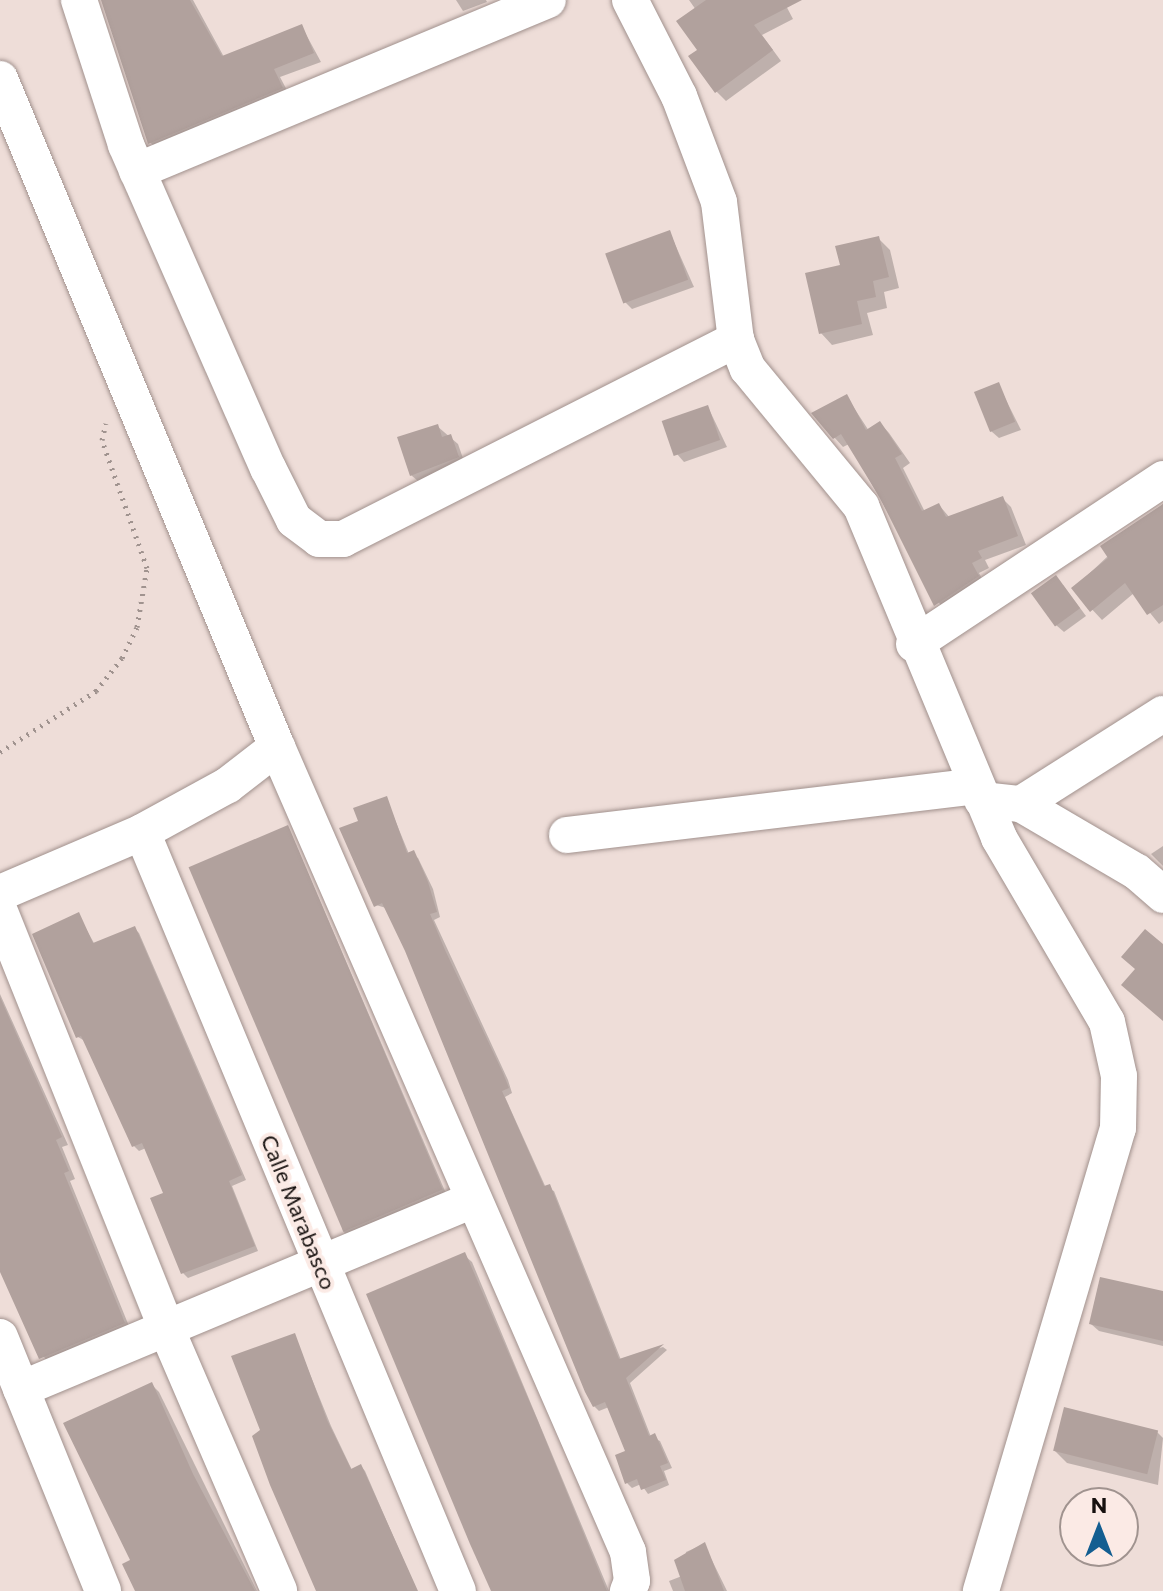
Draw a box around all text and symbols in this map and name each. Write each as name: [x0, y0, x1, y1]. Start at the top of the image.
street label: Calle Marabasco: [256, 1131, 342, 1293]
north arrow: [1059, 1487, 1139, 1567]
text: N: [1091, 1491, 1107, 1518]

